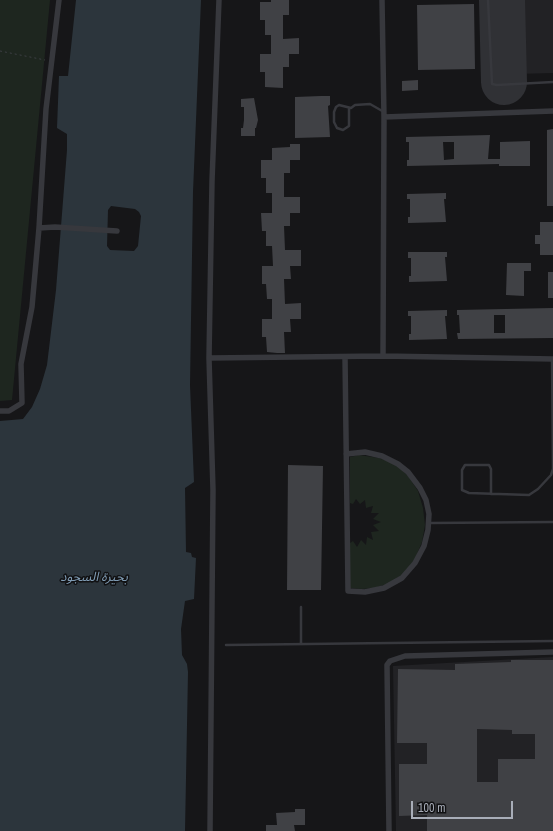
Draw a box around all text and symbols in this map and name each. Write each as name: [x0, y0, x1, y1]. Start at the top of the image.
water label: بحيرة السجود: [60, 570, 128, 586]
scale bar: [413, 793, 515, 819]
text: 100 m: [418, 800, 445, 816]

